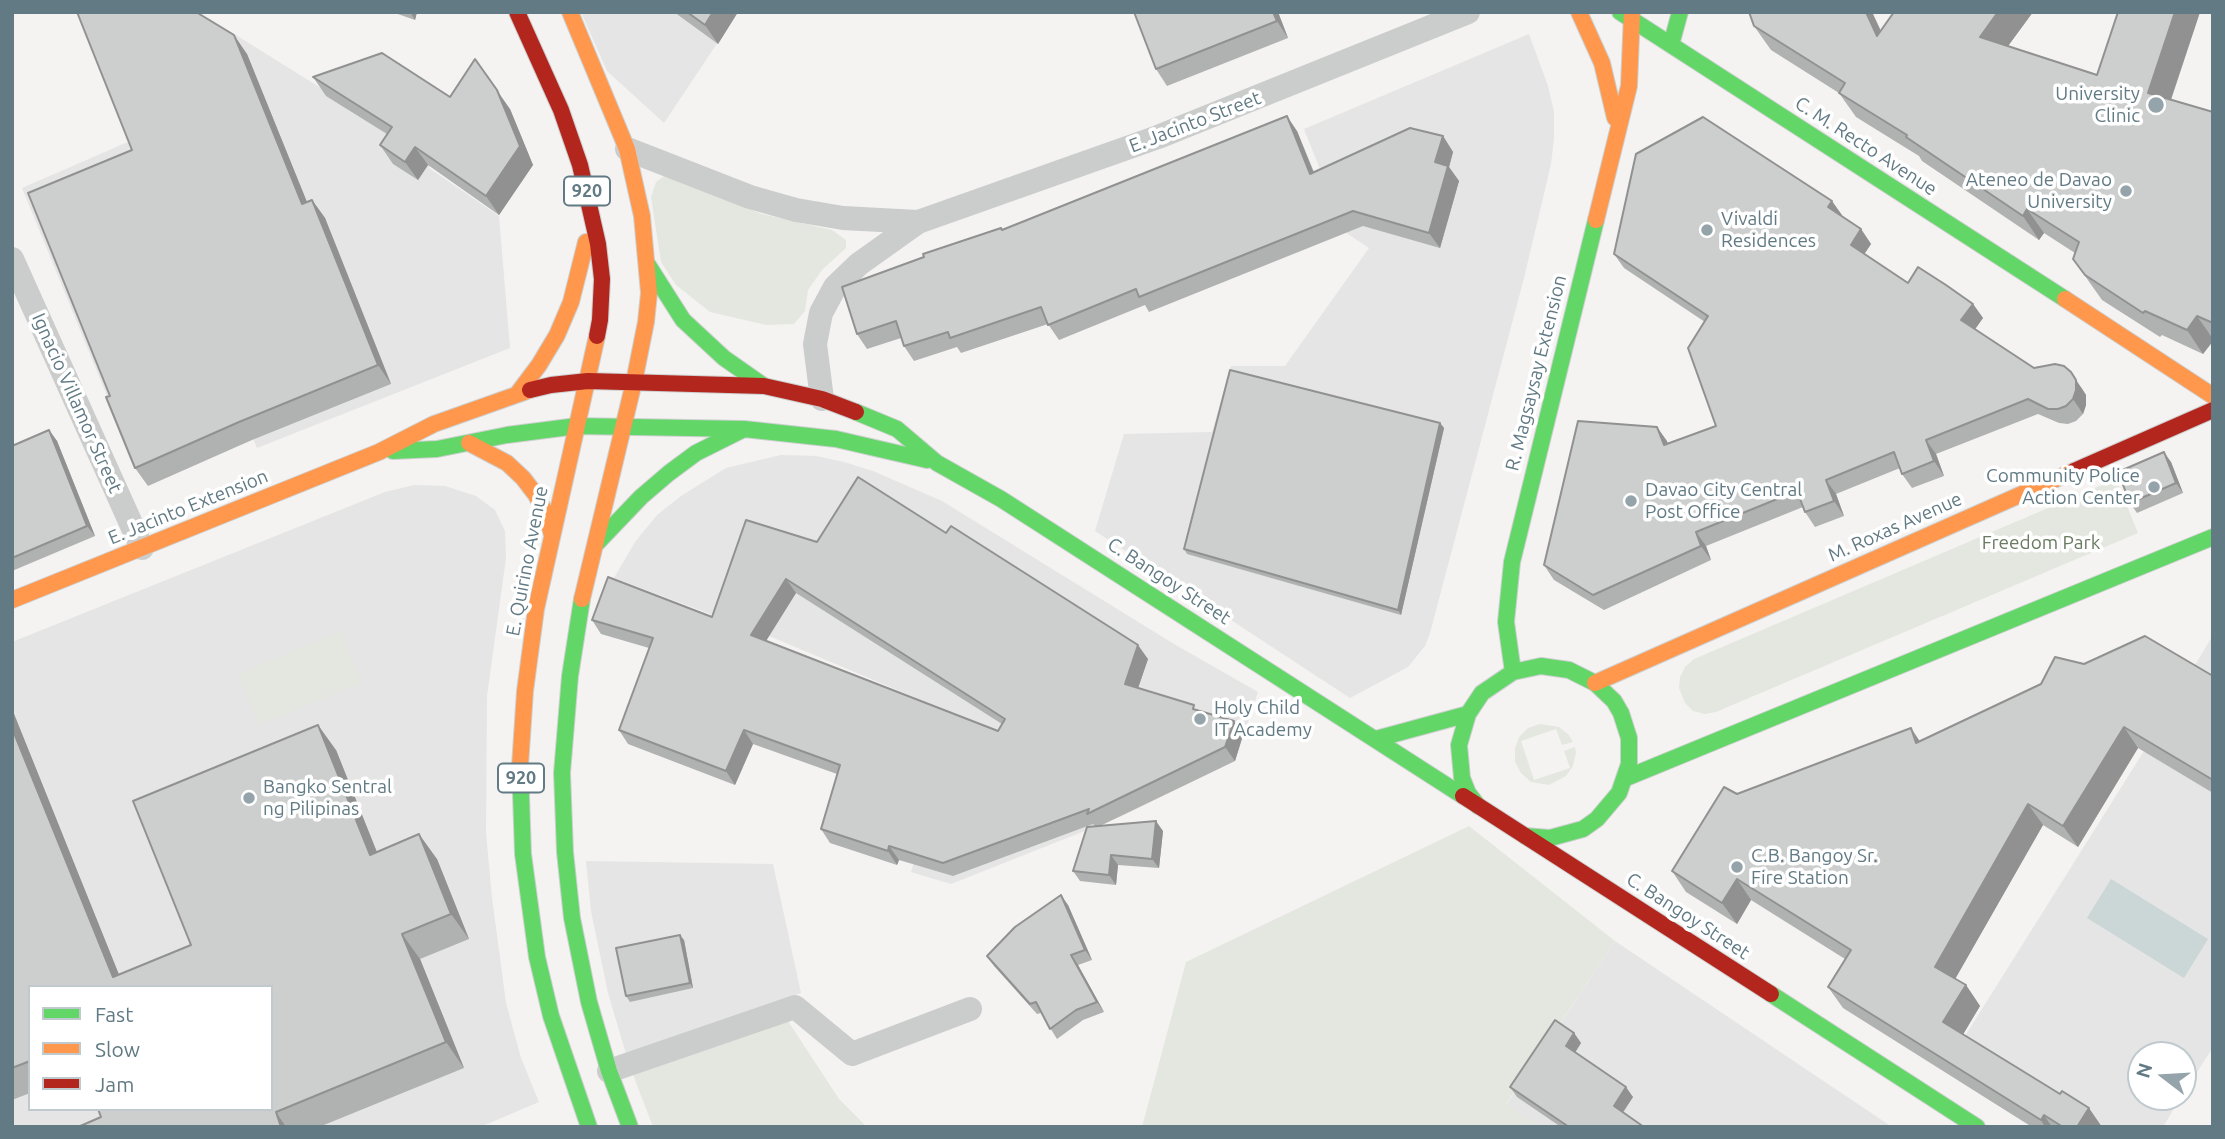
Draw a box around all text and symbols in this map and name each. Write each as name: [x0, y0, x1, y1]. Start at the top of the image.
place label: University Clinic: [2055, 83, 2140, 127]
street label: E. Jacinto Street: [1126, 86, 1264, 158]
street label: C. M. Recto Avenue: [1791, 92, 1941, 200]
marker: University Clinic: [2146, 95, 2166, 115]
place label: Ateneo de Davao University: [1966, 169, 2112, 213]
road number: 920: [564, 176, 610, 206]
marker: Ateneo de Davao University: [2118, 183, 2134, 199]
place label: Vivaldi Residences: [1721, 208, 1816, 252]
marker: Vivaldi Residences: [1699, 222, 1715, 238]
street label: R. Magsaysay Extension: [1501, 273, 1571, 473]
street label: Ignacio Villamor Street: [27, 310, 127, 496]
street label: E. Jacinto Extension: [105, 465, 271, 549]
place label: Community Police Action Center: [1986, 465, 2140, 509]
place label: Davao City Central Post Office: [1645, 479, 1802, 523]
marker: Community Police Action Center: [2146, 479, 2162, 495]
street label: E. Quirino Avenue: [501, 484, 553, 638]
street label: M. Roxas Avenue: [1825, 487, 1965, 567]
marker: Davao City Central Post Office: [1623, 493, 1639, 509]
park label: Freedom Park: [1982, 532, 2100, 554]
street label: C. Bangoy Street: [1103, 533, 1235, 629]
place label: Holy Child IT Academy: [1214, 697, 1312, 741]
marker: Holy Child IT Academy: [1192, 711, 1208, 727]
road number: 920: [498, 764, 544, 792]
place label: Bangko Sentral ng Pilipinas: [263, 776, 392, 820]
marker: Bangko Sentral ng Pilipinas: [241, 790, 257, 806]
place label: C.B. Bangoy Sr. Fire Station: [1751, 845, 1878, 889]
marker: C.B. Bangoy Sr. Fire Station: [1729, 859, 1745, 875]
street label: C. Bangoy Street: [1622, 868, 1754, 964]
legend: [28, 985, 273, 1111]
text: Fast: [95, 1002, 133, 1026]
text: Slow: [95, 1037, 140, 1061]
north arrow: [2127, 1041, 2197, 1111]
text: N: [2131, 1060, 2156, 1080]
text: Jam: [95, 1072, 134, 1096]

